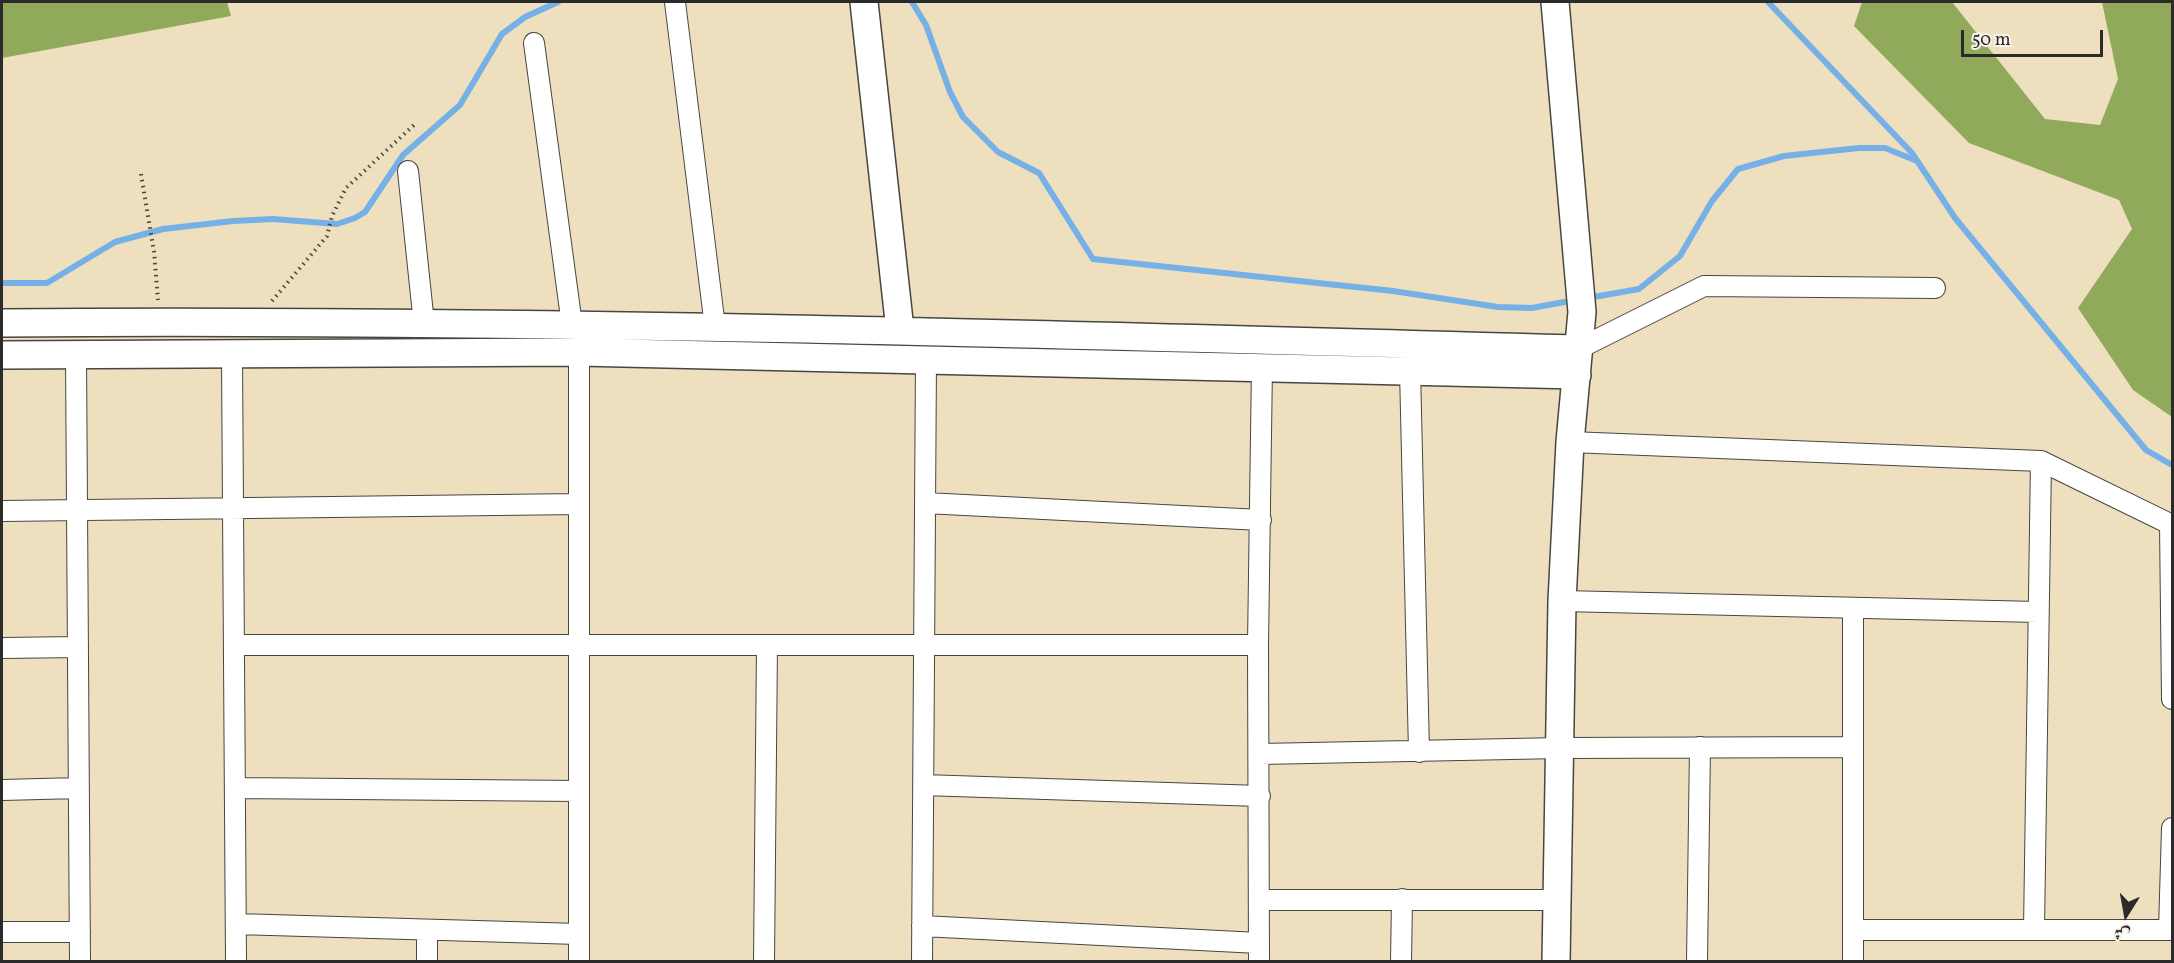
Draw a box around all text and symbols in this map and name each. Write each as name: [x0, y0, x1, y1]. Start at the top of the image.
scale bar: [1964, 18, 2106, 56]
text: 50 m: [1972, 28, 2011, 53]
north arrow: [2096, 885, 2156, 945]
text: ش: [2113, 920, 2132, 945]

